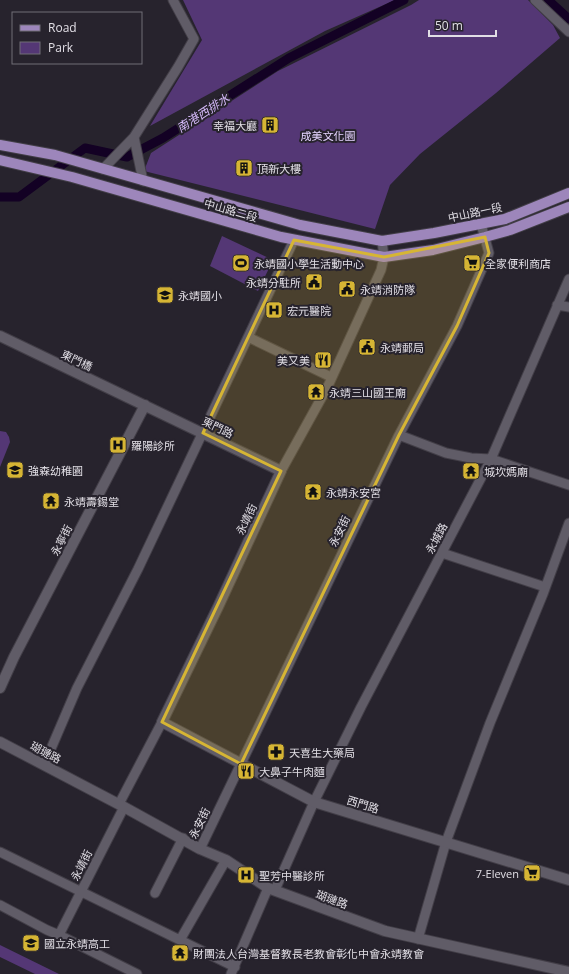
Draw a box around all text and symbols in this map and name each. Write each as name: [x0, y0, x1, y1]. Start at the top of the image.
legend: [12, 12, 142, 64]
scale bar: [429, 12, 496, 38]
text: 50 m: [435, 17, 463, 34]
text: Road: [48, 19, 77, 36]
text: Park: [48, 39, 74, 56]
water label: 南港西排水: [173, 89, 234, 136]
building icon: 幸福大廳: [260, 115, 280, 135]
place label: 幸福大廳: [213, 118, 257, 133]
park label: 成美文化園: [301, 128, 356, 143]
building icon: 頂新大樓: [234, 158, 254, 178]
place label: 頂新大樓: [257, 161, 301, 176]
street label: 中山路二段: [202, 195, 260, 225]
street label: 中山路一段: [447, 199, 503, 225]
sports icon: 永靖國小學生活動中心: [231, 253, 251, 273]
supermarket icon: 全家便利商店: [462, 253, 482, 273]
place label: 永靖國小學生活動中心: [254, 256, 364, 271]
place label: 全家便利商店: [485, 256, 551, 271]
public building icon: 永靖分駐所: [304, 272, 324, 292]
place label: 永靖分駐所: [246, 275, 301, 290]
public building icon: 永靖消防隊: [337, 279, 357, 299]
place label: 永靖消防隊: [360, 282, 415, 297]
school or university icon: 永靖國小: [155, 285, 175, 305]
place label: 永靖國小: [178, 288, 222, 303]
hospital icon: 宏元醫院: [264, 300, 284, 320]
place label: 宏元醫院: [287, 303, 331, 318]
public building icon: 永靖郵局: [357, 337, 377, 357]
place label: 永靖郵局: [380, 340, 424, 355]
street label: 東門橋: [59, 346, 95, 374]
restaurant icon: 美又美: [313, 350, 333, 370]
place label: 美又美: [277, 353, 310, 368]
temple icon: 永靖三山國王廟: [306, 382, 326, 402]
place label: 永靖三山國王廟: [329, 385, 406, 400]
street label: 東門路: [200, 413, 236, 441]
hospital icon: 羅陽診所: [108, 435, 128, 455]
place label: 羅陽診所: [131, 438, 175, 453]
school or university icon: 強森幼稚園: [5, 460, 25, 480]
temple icon: 城坎媽廟: [461, 461, 481, 481]
place label: 強森幼稚園: [28, 463, 83, 478]
place label: 城坎媽廟: [484, 464, 528, 479]
temple icon: 永靖永安宮: [303, 482, 323, 502]
place label: 永靖永安宮: [326, 485, 381, 500]
temple icon: 永靖壽錫堂: [41, 491, 61, 511]
place label: 永靖壽錫堂: [64, 494, 119, 509]
street label: 永靖街: [232, 501, 260, 537]
street label: 永安街: [325, 513, 353, 549]
street label: 永城路: [422, 520, 450, 556]
street label: 永寧街: [47, 522, 75, 558]
street label: 瑚璉路: [28, 738, 64, 766]
pharmacy icon: 天喜生大藥局: [266, 742, 286, 762]
place label: 天喜生大藥局: [289, 745, 355, 760]
restaurant icon: 大鼻子牛肉麵: [236, 761, 256, 781]
place label: 大鼻子牛肉麵: [259, 764, 325, 779]
street label: 西門路: [345, 792, 381, 816]
street label: 永安街: [185, 805, 213, 841]
street label: 永靖街: [67, 847, 95, 883]
supermarket icon: 7-Eleven: [522, 863, 542, 883]
hospital icon: 聖芳中醫診所: [236, 865, 256, 885]
place label: 7-Eleven: [476, 866, 519, 881]
place label: 聖芳中醫診所: [259, 868, 325, 883]
street label: 瑚璉路: [314, 886, 350, 912]
school or university icon: 國立永靖高工: [21, 933, 41, 953]
place label: 國立永靖高工: [44, 936, 110, 951]
temple icon: 財團法人台灣基督教長老教會彰化中會永靖教會: [170, 943, 190, 963]
place label: 財團法人台灣基督教長老教會彰化中會永靖教會: [193, 946, 424, 961]

